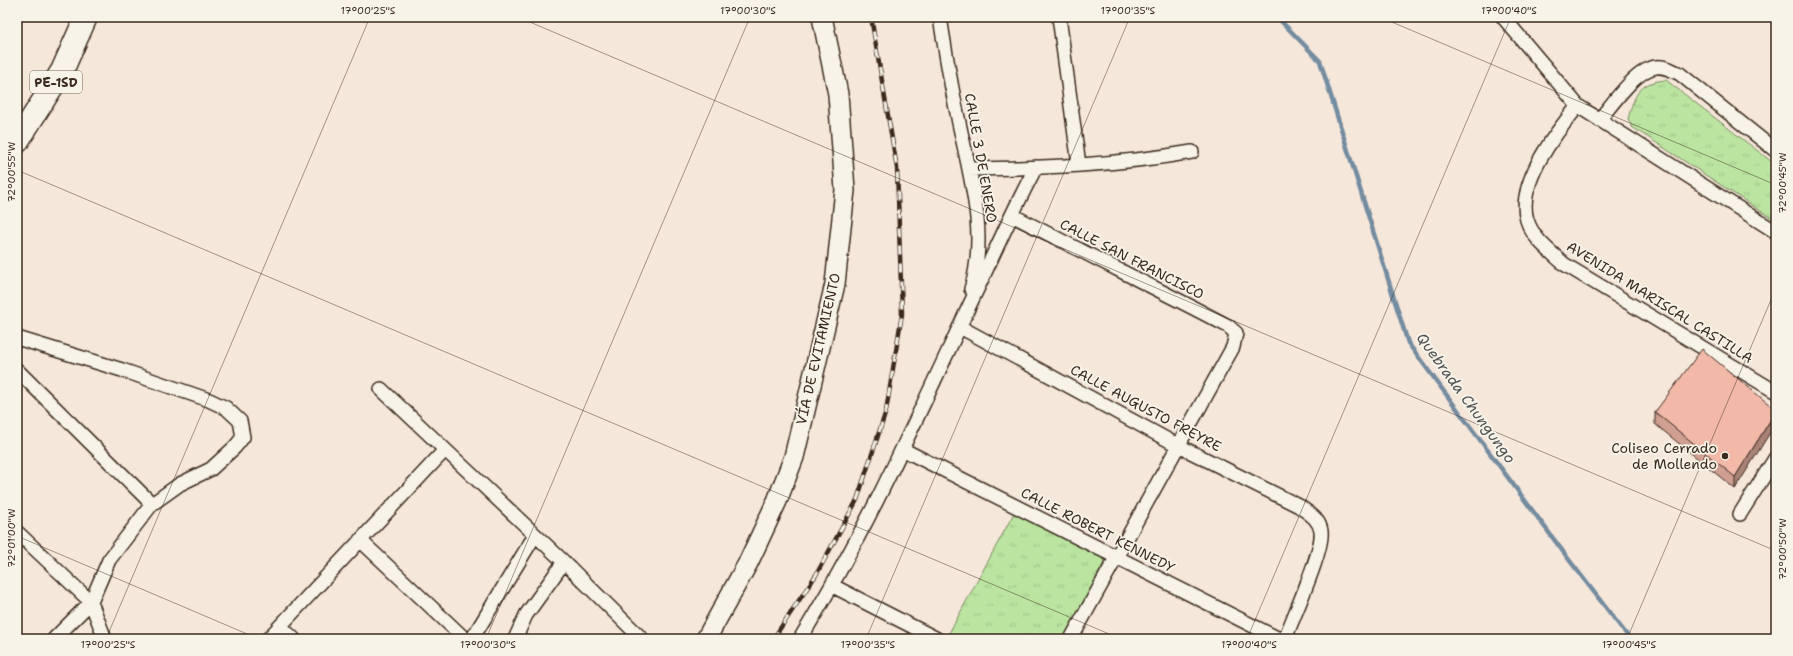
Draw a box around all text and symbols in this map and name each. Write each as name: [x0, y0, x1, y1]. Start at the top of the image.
text: 17°00'25"S: [341, 4, 396, 17]
text: 17°00'30"S: [720, 4, 776, 17]
text: 17°00'35"S: [1101, 4, 1156, 17]
text: 17°00'40"S: [1481, 4, 1537, 17]
road number: PE-1SD: [30, 71, 82, 93]
street label: CALLE 3 DE ENERO: [961, 92, 1001, 224]
text: 72°00'55"W: [5, 141, 18, 202]
text: 72°00'45"W: [1776, 152, 1789, 214]
street label: CALLE SAN FRANCISCO: [1057, 215, 1207, 303]
street label: AVENIDA MARISCAL CASTILLA: [1563, 237, 1757, 367]
street label: VÍA DE EVITAMIENTO: [792, 271, 844, 427]
water label: Quebrada Chungungo: [1412, 329, 1520, 467]
street label: CALLE AUGUSTO FREYRE: [1067, 360, 1225, 456]
place label: Coliseo Cerrado de Mollendo: [1611, 439, 1717, 473]
marker: Coliseo Cerrado de Mollendo: [1720, 451, 1730, 461]
street label: CALLE ROBERT KENNEDY: [1018, 483, 1178, 577]
text: 72°01'00"W: [5, 508, 18, 568]
text: 72°00'50"W: [1776, 518, 1789, 580]
text: 17°00'25"S: [81, 638, 136, 651]
text: 17°00'30"S: [460, 638, 516, 651]
text: 17°00'35"S: [841, 638, 896, 651]
text: 17°00'40"S: [1221, 638, 1277, 651]
text: 17°00'45"S: [1602, 638, 1657, 651]

